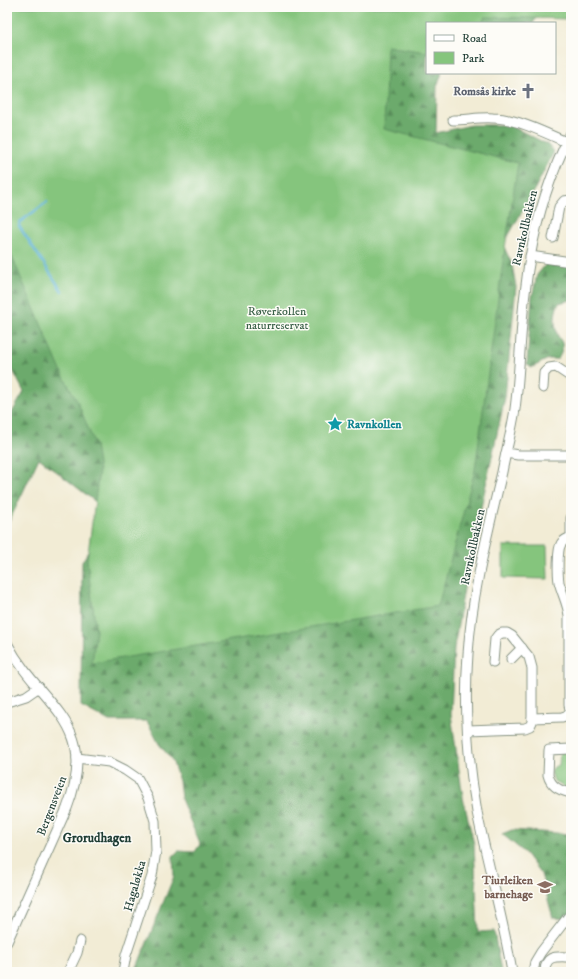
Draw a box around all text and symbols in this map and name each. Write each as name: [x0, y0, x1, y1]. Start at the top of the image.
legend: [426, 22, 556, 74]
text: Road: [462, 31, 487, 46]
text: Park: [462, 51, 484, 66]
church icon: Romsås kirke: [519, 82, 537, 100]
place label: Romsås kirke: [453, 84, 516, 99]
street label: Ravnkollbakken: [509, 188, 541, 267]
park label: Røverkollen naturreservat: [246, 304, 309, 333]
place icon: Ravnkollen: [326, 415, 344, 433]
place label: Ravnkollen: [347, 417, 402, 432]
street label: Ravnkollbakken: [458, 507, 489, 586]
street label: Bergensveien: [34, 773, 70, 838]
district label: Grorudhagen: [63, 830, 132, 847]
street label: Hagaløkka: [121, 858, 150, 913]
place label: Tiurleiken barnehage: [481, 873, 534, 902]
school or university icon: Tiurleiken barnehage: [536, 878, 554, 896]

